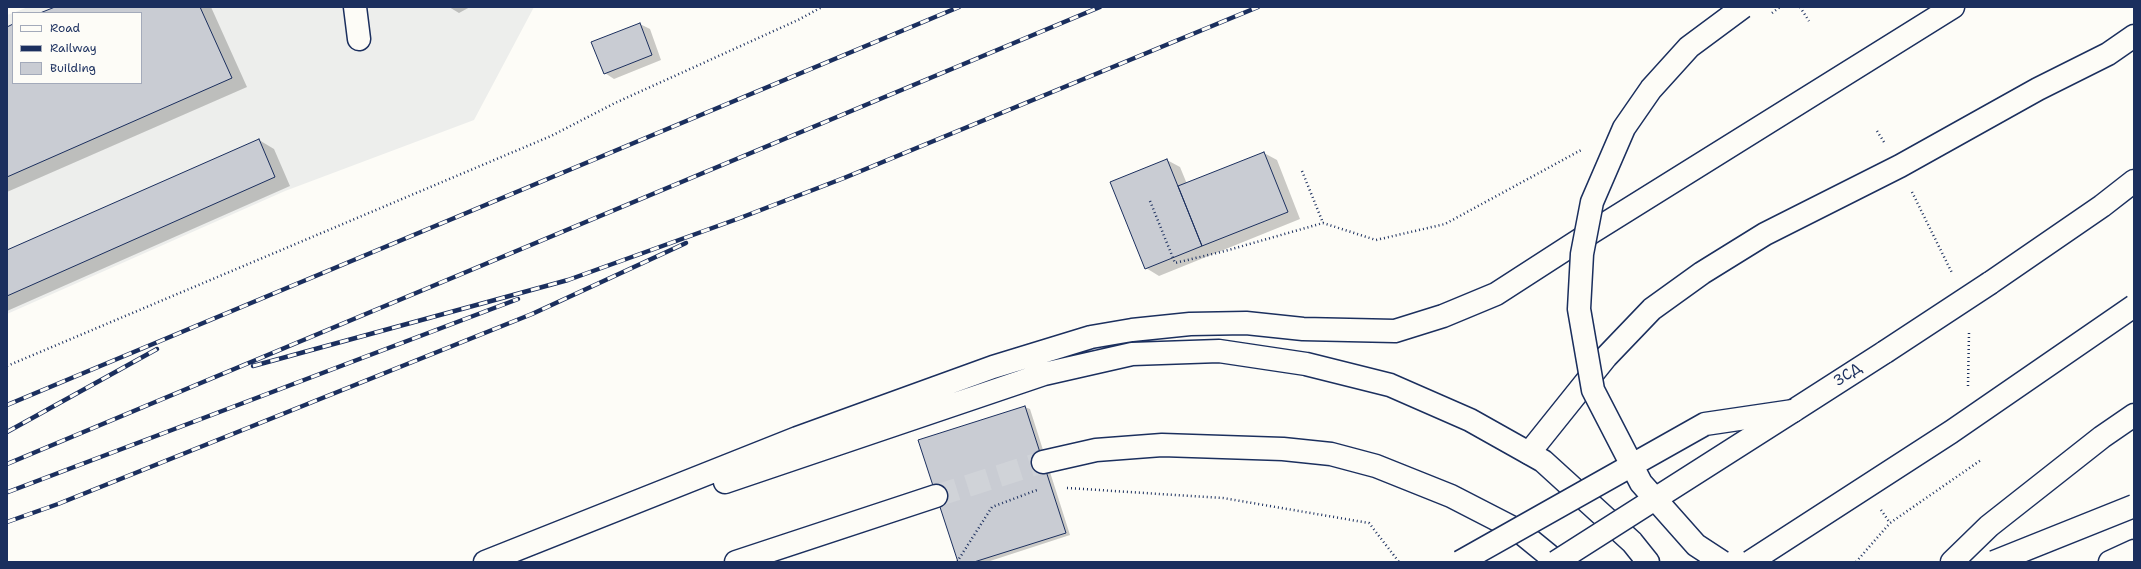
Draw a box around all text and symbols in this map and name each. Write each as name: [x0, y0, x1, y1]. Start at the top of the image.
legend: [12, 12, 142, 84]
text: Road: [50, 20, 80, 36]
text: Railway: [50, 40, 97, 56]
text: Building: [50, 60, 96, 76]
street label: ЗСД: [1831, 360, 1865, 390]

